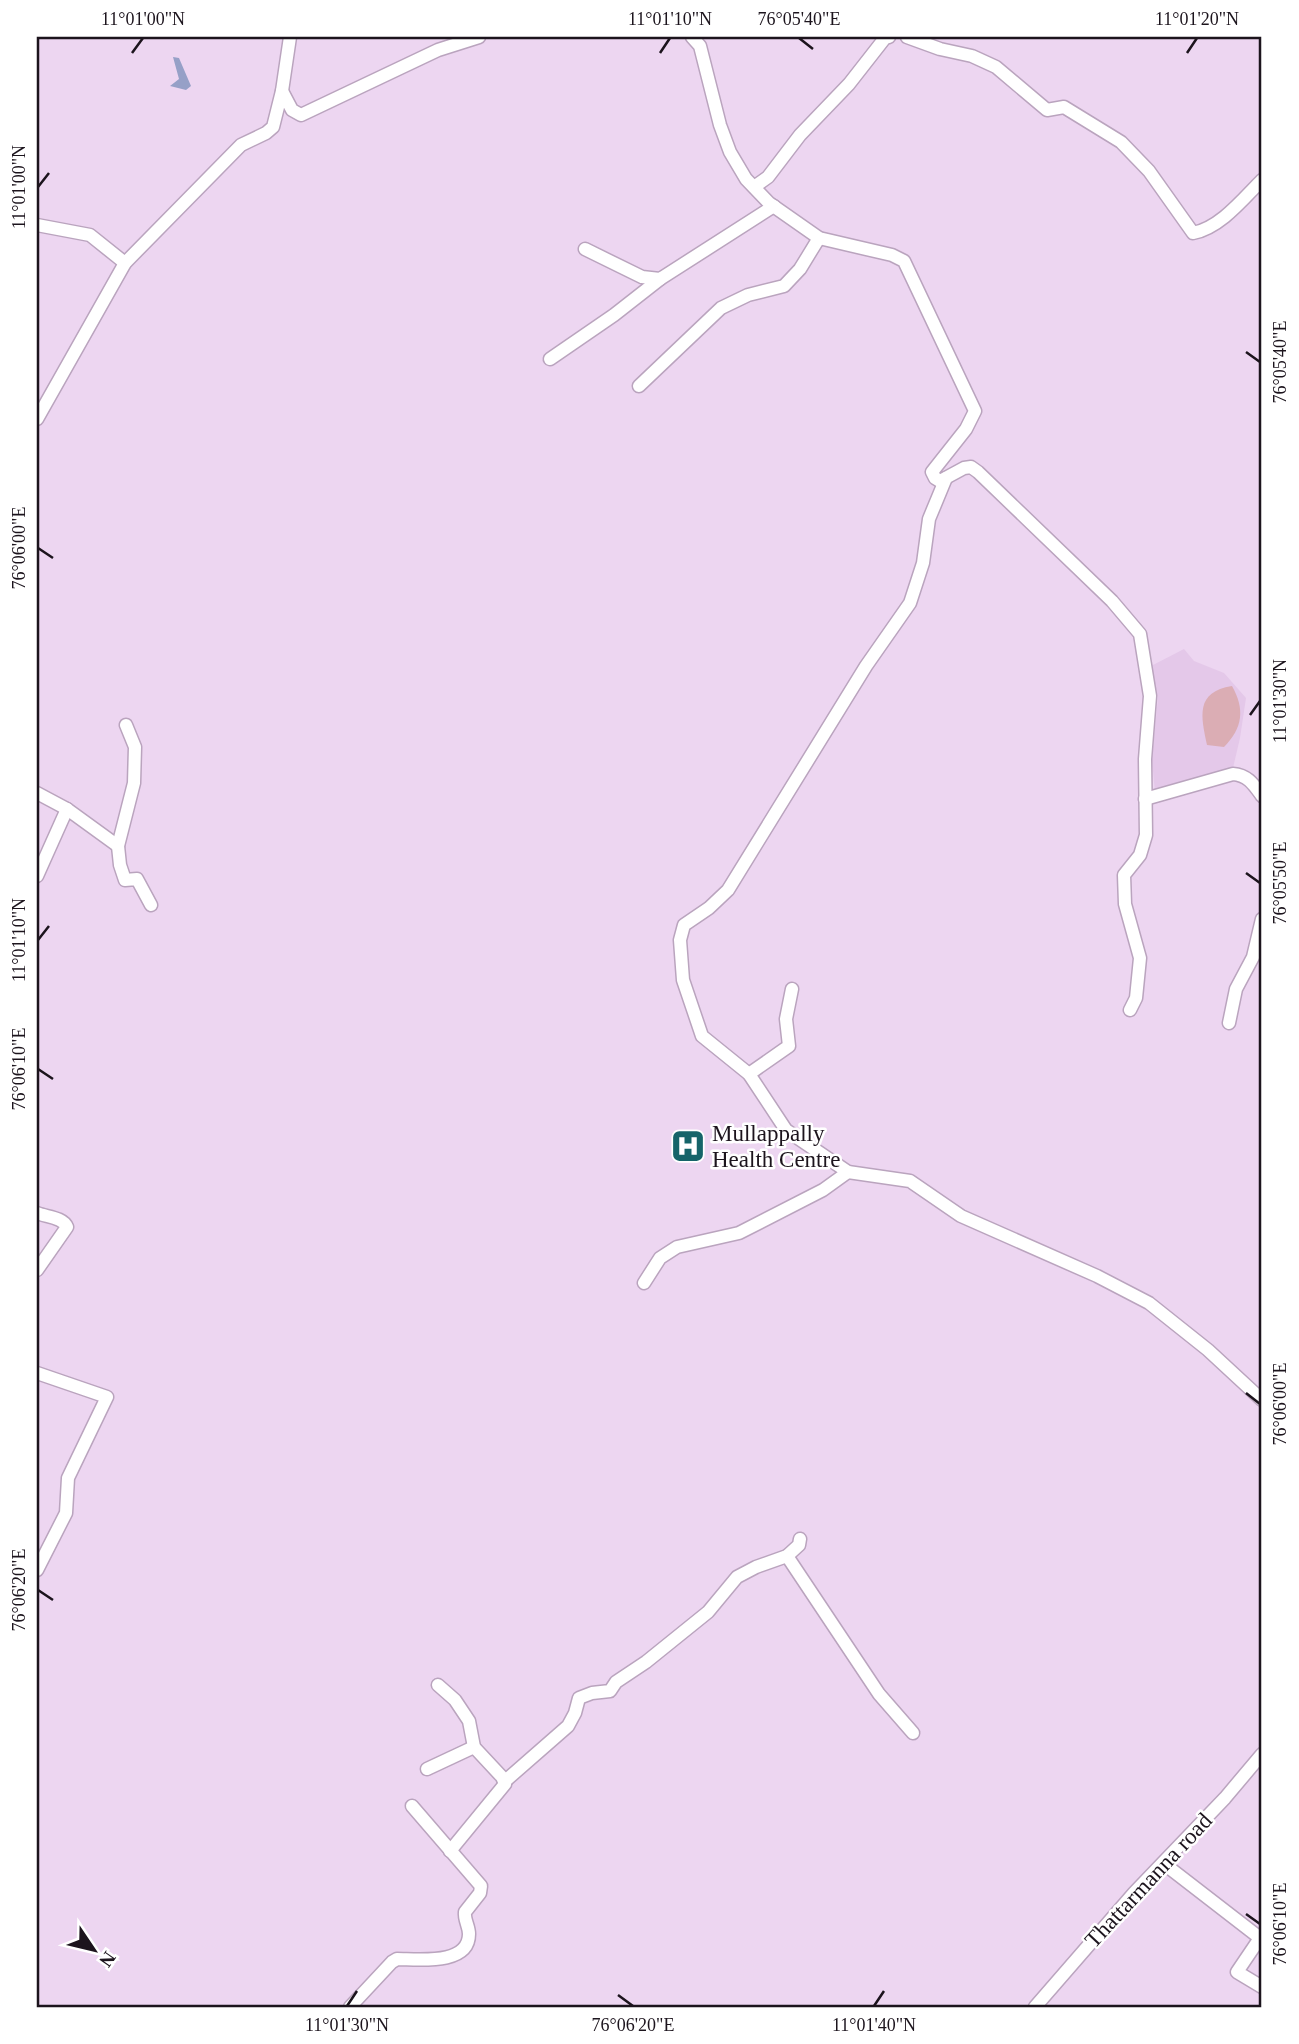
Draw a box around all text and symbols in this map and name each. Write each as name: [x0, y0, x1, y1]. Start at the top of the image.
text: 11°01'00"N: [101, 9, 185, 29]
text: 11°01'10"N: [628, 9, 712, 29]
text: 76°05'40"E: [758, 9, 840, 29]
text: 11°01'20"N: [1155, 9, 1239, 29]
text: 11°01'00"N: [9, 145, 29, 229]
text: 76°05'40"E: [1270, 321, 1290, 403]
text: 76°06'00"E: [9, 507, 29, 589]
text: 11°01'30"N: [1270, 659, 1290, 743]
text: 76°05'50"E: [1270, 842, 1290, 924]
text: 11°01'10"N: [9, 898, 29, 982]
text: 76°06'10"E: [9, 1028, 29, 1110]
place label: Mullappally Health Centre: [712, 1121, 840, 1172]
hospital icon: Mullappally Health Centre: [669, 1127, 707, 1165]
text: 76°06'00"E: [1270, 1363, 1290, 1445]
text: 76°06'20"E: [9, 1549, 29, 1631]
street label: Thattarmanna road: [1080, 1808, 1217, 1953]
text: 76°06'10"E: [1270, 1883, 1290, 1965]
north arrow: [60, 1914, 130, 1984]
text: N: [95, 1948, 120, 1971]
text: 11°01'30"N: [305, 2015, 389, 2035]
text: 76°06'20"E: [592, 2015, 674, 2035]
text: 11°01'40"N: [832, 2015, 916, 2035]

